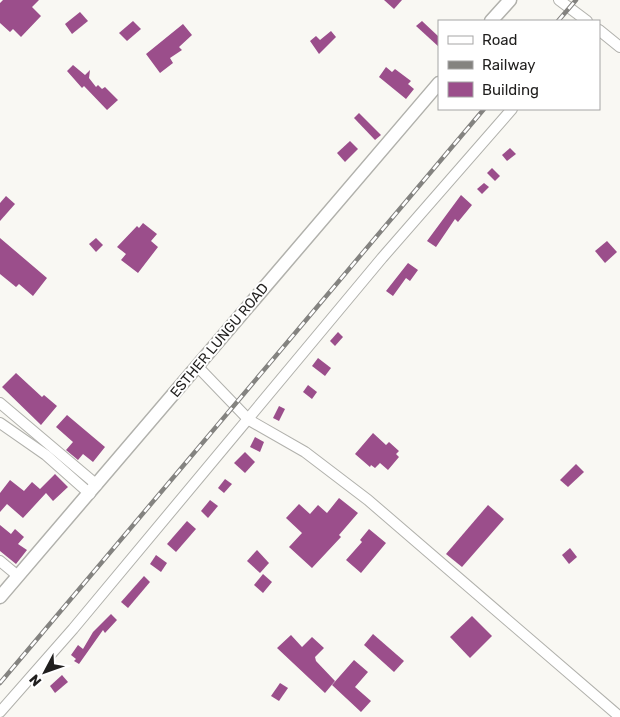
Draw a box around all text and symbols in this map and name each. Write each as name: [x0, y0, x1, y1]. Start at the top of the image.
legend: [438, 20, 600, 110]
text: Road: [482, 31, 518, 49]
text: Railway: [482, 56, 536, 74]
text: Building: [482, 81, 539, 99]
street label: ESTHER LUNGU ROAD: [167, 280, 272, 401]
north arrow: [20, 647, 70, 697]
text: N: [26, 671, 45, 690]

